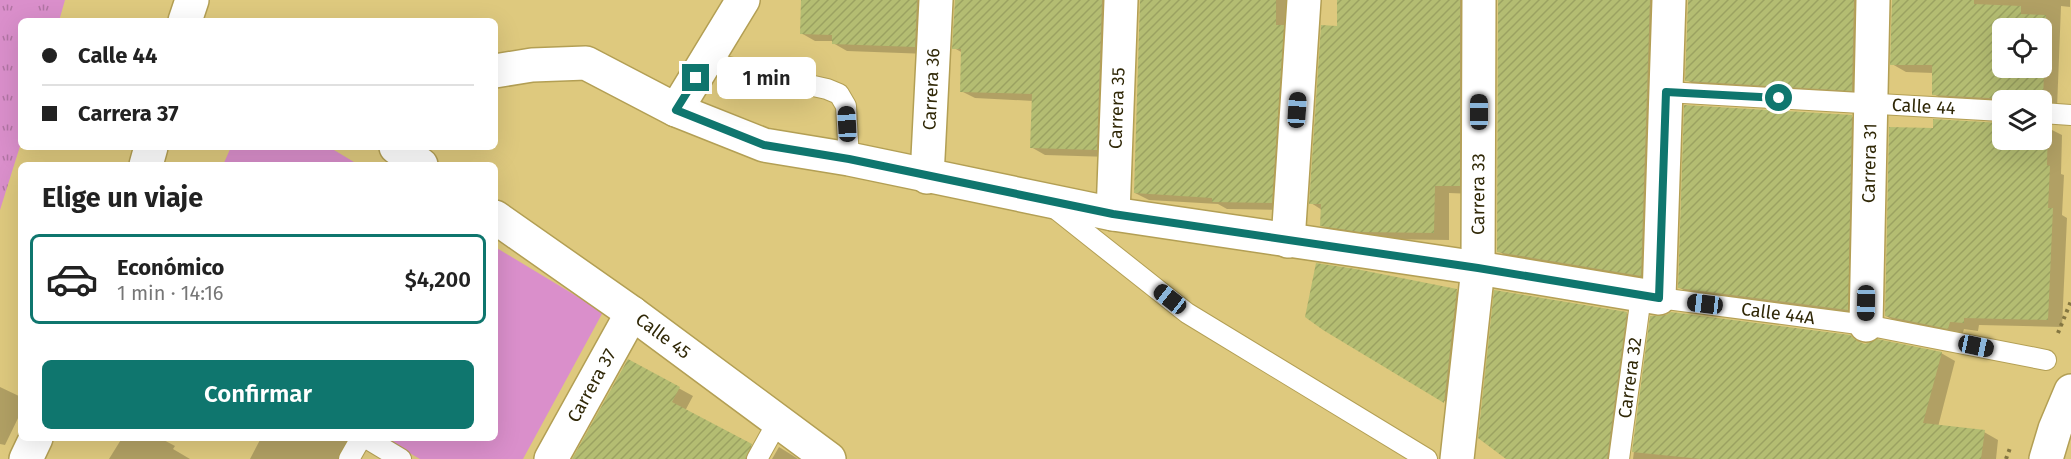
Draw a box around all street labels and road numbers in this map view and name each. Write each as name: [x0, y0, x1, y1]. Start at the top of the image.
street label: Carrera 36: [918, 47, 945, 131]
street label: Carrera 35: [1104, 67, 1129, 149]
street label: Calle 44: [1891, 94, 1956, 119]
street label: Carrera 31: [1858, 123, 1881, 203]
street label: Carrera 33: [1467, 153, 1489, 235]
street label: Calle 44A: [1740, 298, 1817, 329]
street label: Calle 45: [631, 308, 695, 364]
street label: Carrera 32: [1614, 336, 1646, 420]
street label: Carrera 37: [563, 345, 621, 426]

